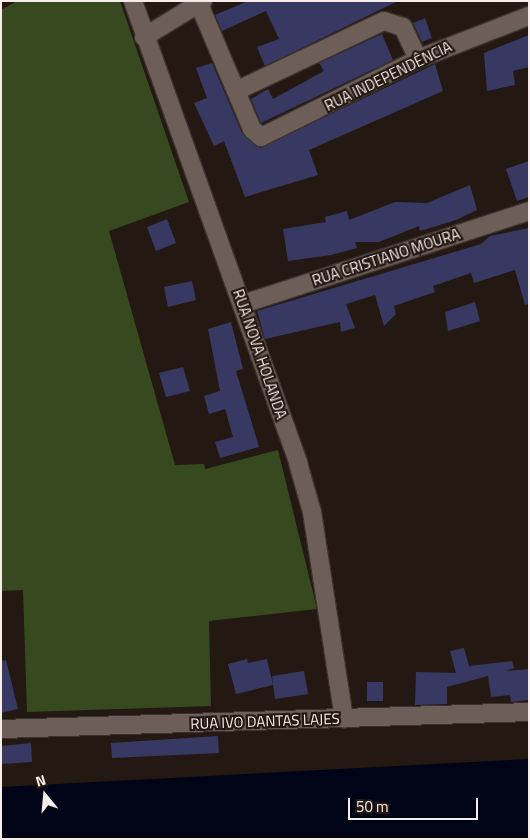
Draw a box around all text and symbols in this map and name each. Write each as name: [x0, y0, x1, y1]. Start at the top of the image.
street label: RUA INDEPENDÊNCIA: [322, 37, 454, 115]
street label: RUA CRISTIANO MOURA: [310, 225, 462, 289]
street label: RUA NOVA HOLANDA: [229, 287, 291, 421]
street label: RUA IVO DANTAS LAJES: [190, 709, 340, 733]
text: N: [33, 769, 48, 792]
north arrow: [20, 770, 70, 820]
scale bar: [350, 788, 480, 820]
text: 50 m: [356, 795, 389, 818]

